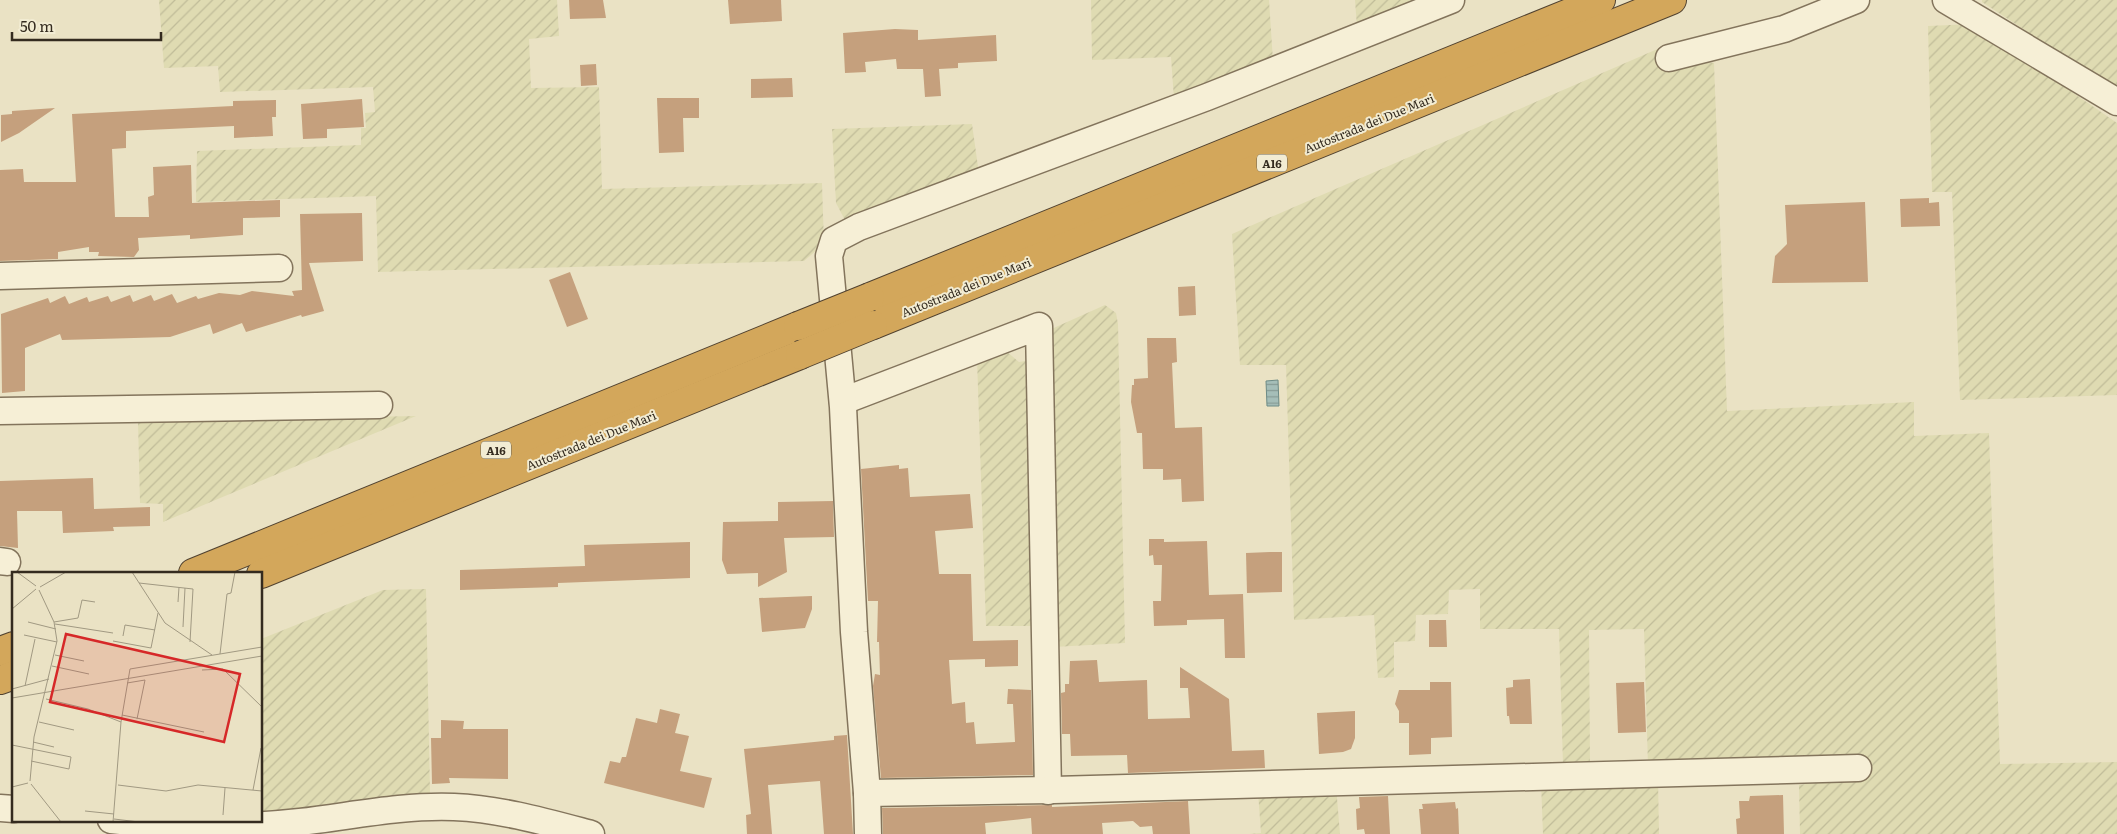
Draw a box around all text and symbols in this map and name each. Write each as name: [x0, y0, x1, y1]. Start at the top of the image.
scale bar: [12, 10, 161, 42]
text: 50 m: [20, 14, 54, 37]
street label: Autostrada dei Due Mari: [1301, 89, 1437, 157]
road number: A16: [1257, 154, 1287, 172]
street label: Autostrada dei Due Mari: [898, 253, 1034, 321]
street label: Autostrada dei Due Mari: [523, 406, 659, 474]
road number: A16: [481, 442, 511, 458]
inset map: [12, 572, 262, 822]

